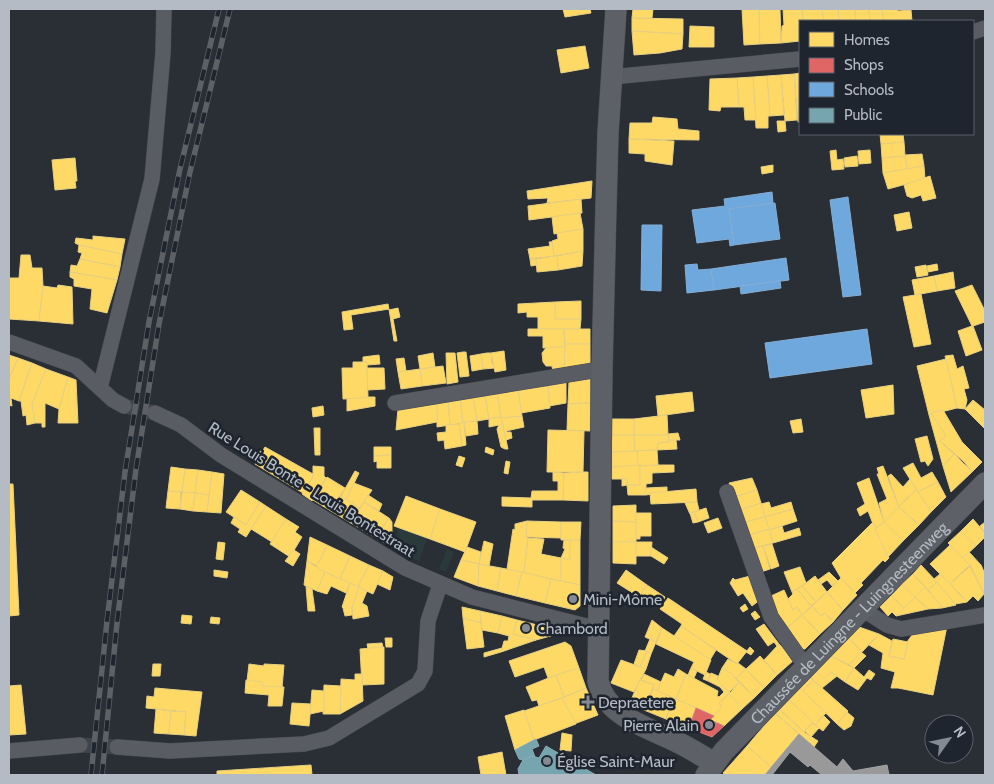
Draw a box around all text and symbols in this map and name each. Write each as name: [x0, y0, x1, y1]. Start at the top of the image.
legend: [799, 20, 974, 135]
text: Homes: [844, 31, 890, 49]
text: Shops: [844, 56, 884, 74]
text: Schools: [844, 81, 894, 99]
text: Public: [844, 106, 882, 124]
street label: Rue Louis Bonte - Louis Bontestraat: [205, 418, 419, 561]
street label: Chaussée de Luingne - Luingnesteenweg: [746, 517, 953, 728]
place label: Mini-Môme: [583, 590, 662, 609]
marker: Mini-Môme: [567, 593, 579, 605]
place label: Chambord: [536, 619, 608, 638]
marker: Chambord: [520, 622, 532, 634]
place label: Depraetere: [598, 693, 674, 712]
marker: Depraetere: [582, 696, 594, 708]
north arrow: [924, 714, 974, 764]
place label: Pierre Alain: [623, 716, 699, 735]
marker: Pierre Alain: [703, 719, 715, 731]
text: N: [950, 723, 970, 741]
place label: Église Saint-Maur: [557, 752, 676, 771]
marker: Église Saint-Maur: [541, 755, 553, 767]

